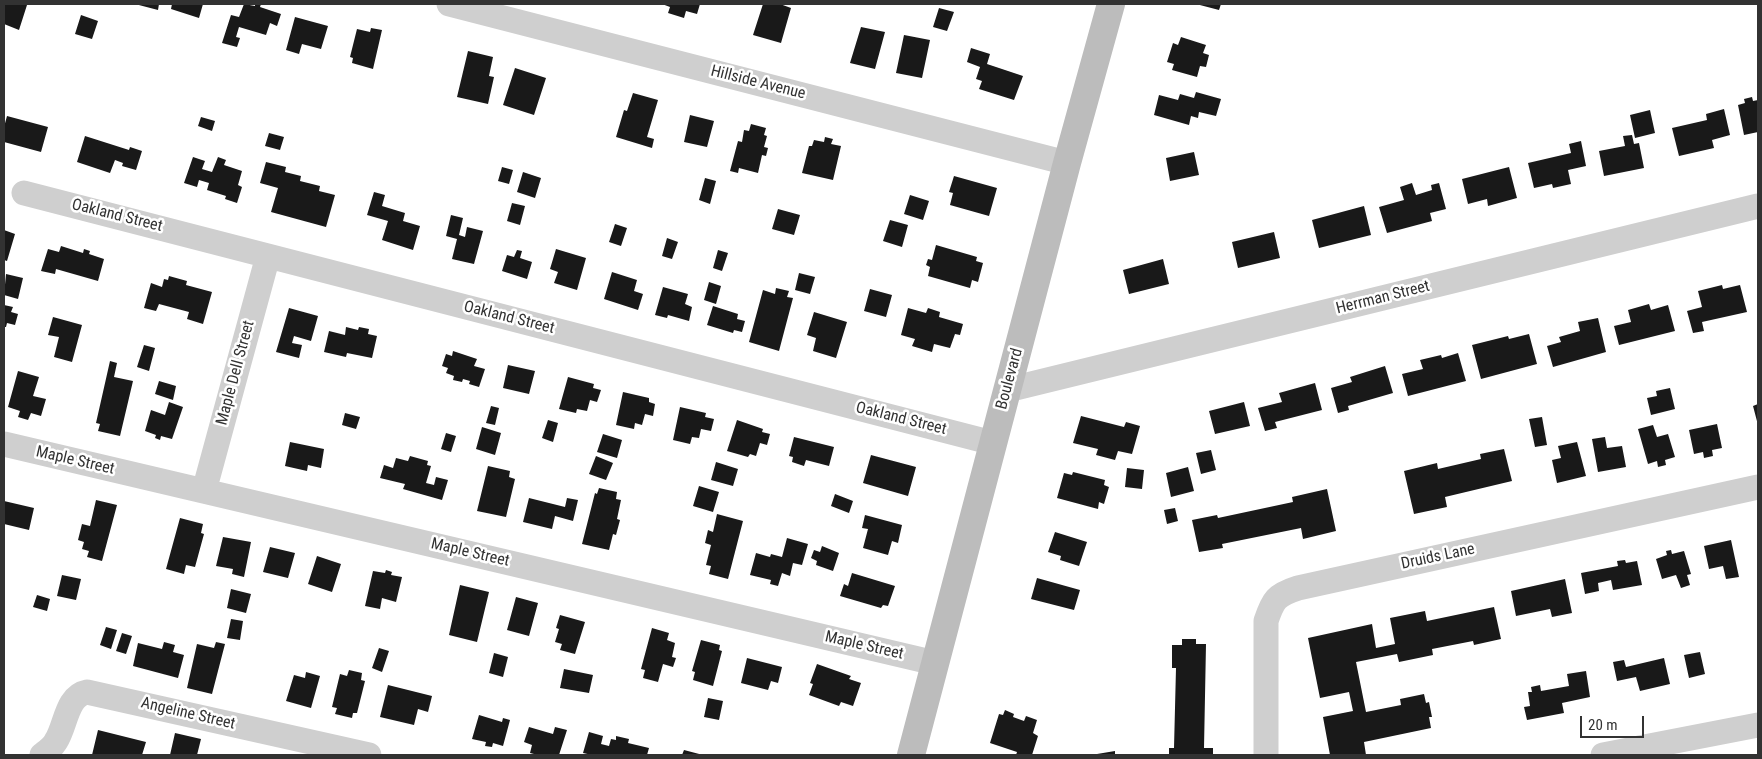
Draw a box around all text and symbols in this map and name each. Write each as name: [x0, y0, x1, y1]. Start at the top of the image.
street label: Hillside Avenue: [709, 62, 807, 104]
street label: Oakland Street: [70, 195, 164, 237]
street label: Herrman Street: [1334, 277, 1432, 319]
street label: Oakland Street: [462, 297, 556, 339]
street label: Maple Dell Street: [213, 319, 259, 427]
street label: Boulevard: [993, 346, 1027, 412]
street label: Oakland Street: [854, 398, 948, 440]
street label: Maple Street: [34, 443, 116, 479]
street label: Maple Street: [429, 535, 511, 571]
street label: Druids Lane: [1399, 540, 1477, 574]
street label: Maple Street: [823, 628, 905, 664]
street label: Angeline Street: [139, 694, 237, 734]
scale bar: [1582, 706, 1646, 738]
text: 20 m: [1588, 716, 1618, 734]

